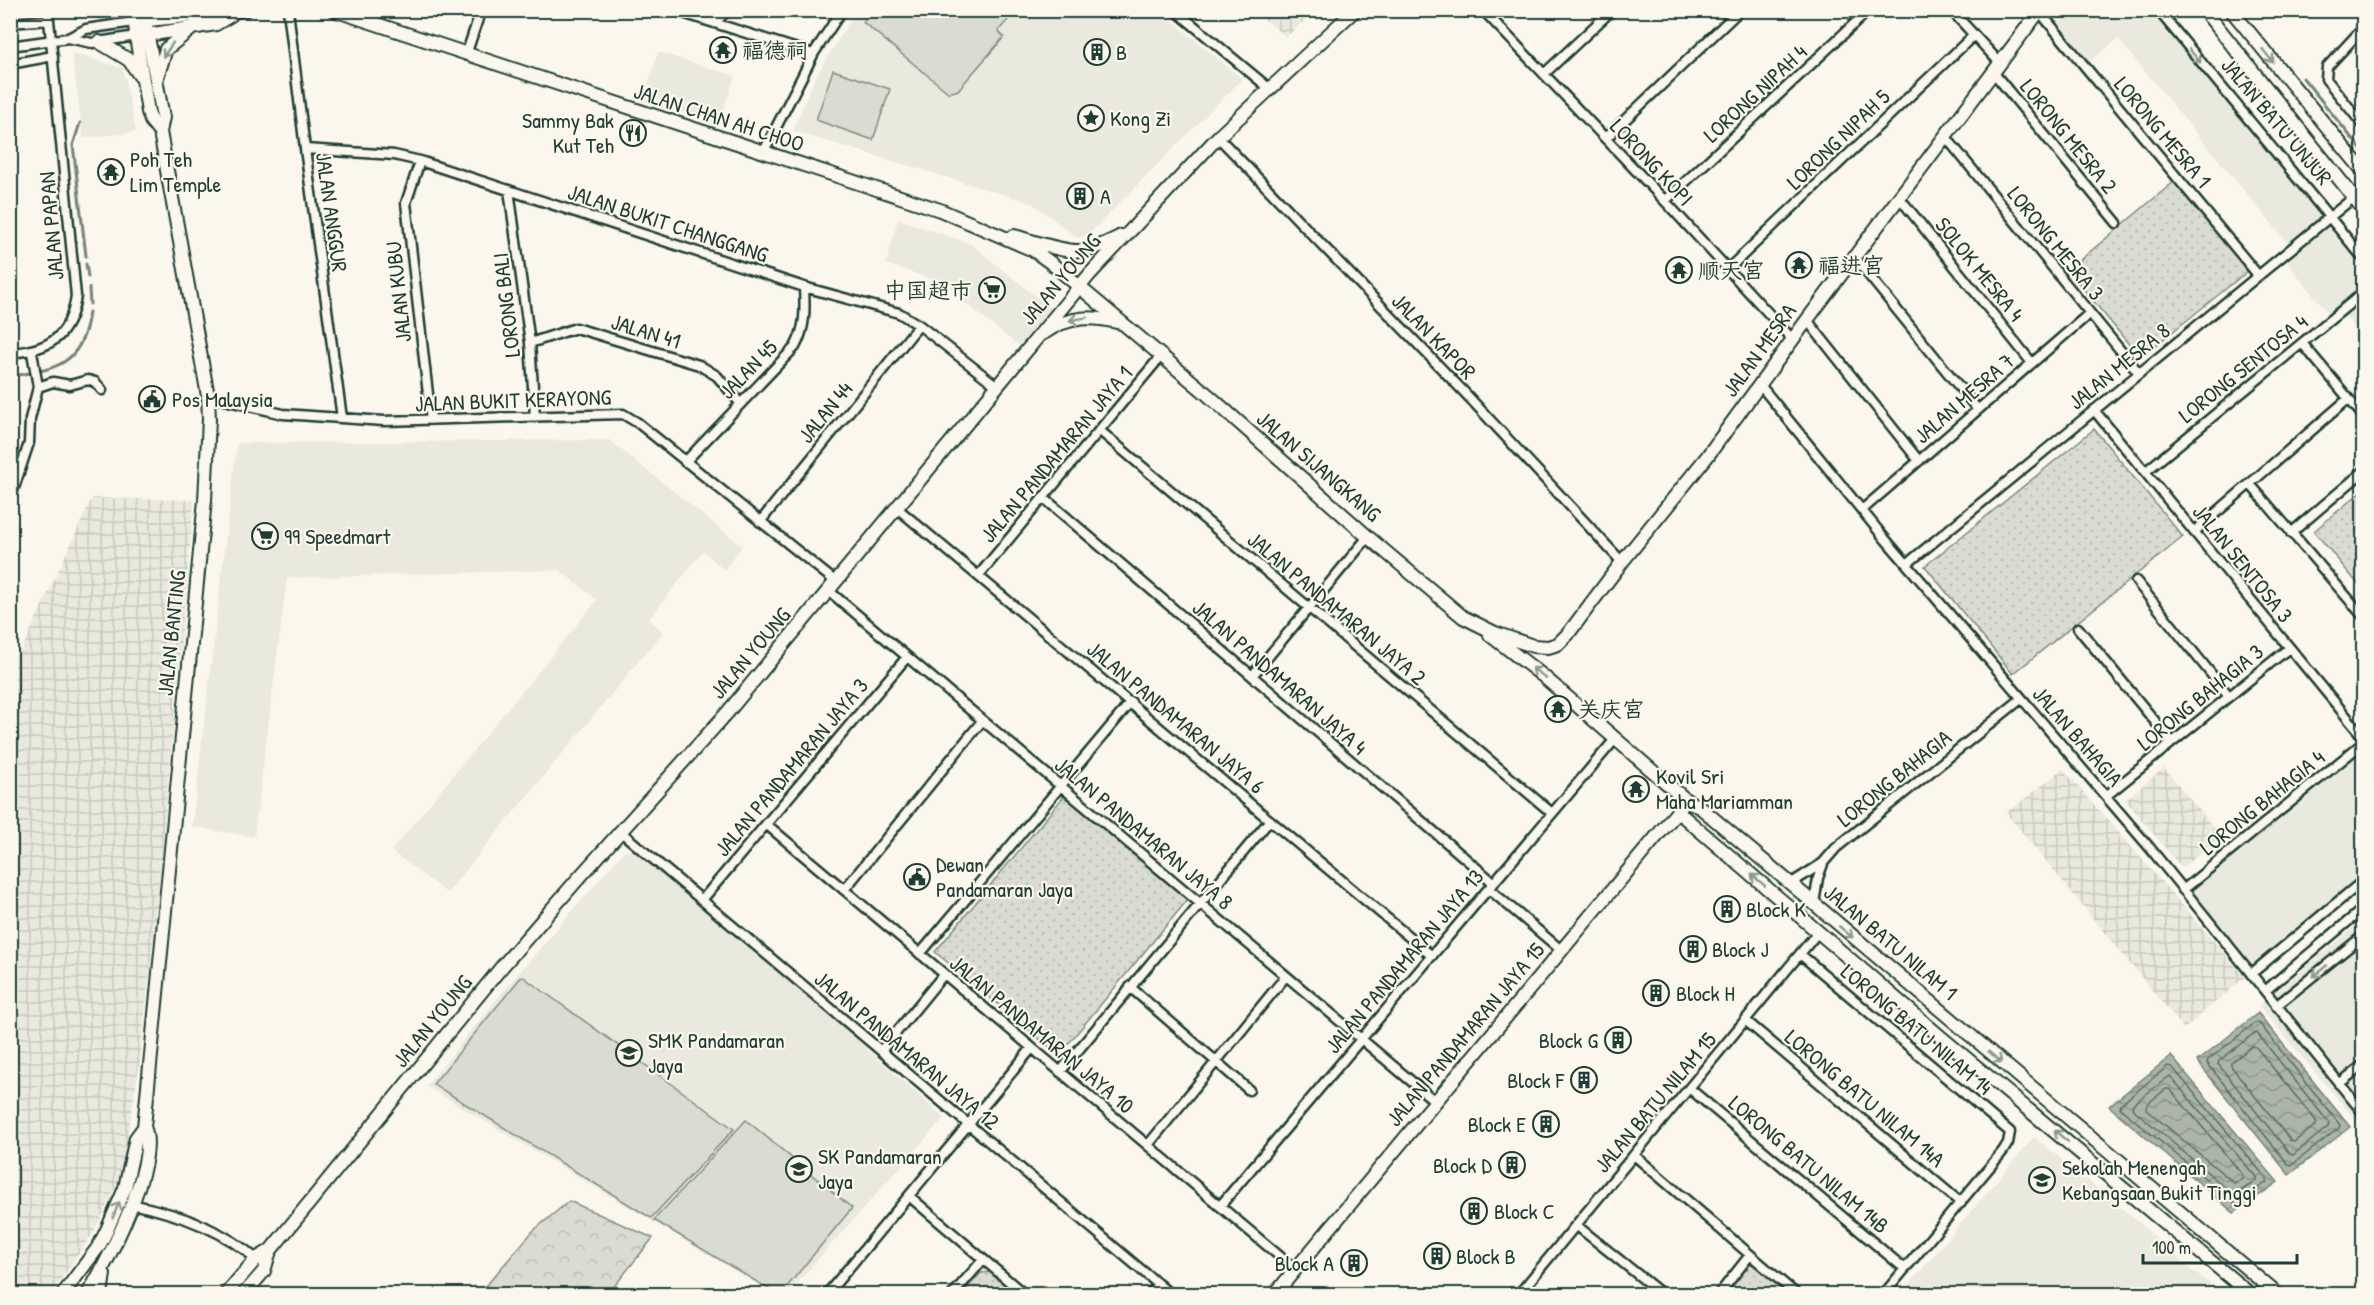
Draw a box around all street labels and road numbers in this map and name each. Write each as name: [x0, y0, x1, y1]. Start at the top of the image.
street label: LORONG NIPAH 4: [1697, 37, 1813, 149]
street label: JALAN BATU UNJUR: [2215, 51, 2339, 191]
street label: LORONG MESRA 1: [2108, 70, 2218, 194]
street label: LORONG MESRA 2: [2014, 73, 2125, 200]
street label: JALAN CHAN AH CHOO: [630, 75, 808, 159]
street label: LORONG NIPAH 5: [1780, 82, 1896, 196]
street label: LORONG KOPI: [1604, 112, 1700, 212]
street label: JALAN ANGGUR: [309, 150, 355, 274]
street label: JALAN PAPAN: [31, 170, 71, 282]
street label: JALAN BUKIT CHANGGANG: [564, 176, 772, 270]
street label: LORONG MESRA 3: [2001, 180, 2111, 306]
street label: SOLOK MESRA 4: [1929, 210, 2031, 328]
street label: JALAN YOUNG: [1013, 227, 1107, 331]
street label: JALAN KUBU: [378, 240, 418, 344]
street label: LORONG BALI: [485, 251, 527, 359]
street label: JALAN KAPOR: [1385, 286, 1483, 386]
street label: JALAN MESRA: [1715, 297, 1803, 403]
street label: JALAN 41: [608, 306, 684, 356]
street label: LORONG SENTOSA 4: [2172, 307, 2314, 429]
street label: JALAN MESRA 8: [2062, 316, 2176, 416]
street label: JALAN 45: [712, 333, 784, 405]
street label: JALAN MESRA 7: [1907, 346, 2021, 450]
street label: JALAN PANDAMARAN JAYA 1: [973, 359, 1139, 549]
street label: JALAN 44: [791, 375, 859, 449]
street label: JALAN BUKIT KERAYONG: [415, 382, 612, 418]
street label: JALAN SIJANGKANG: [1250, 404, 1388, 529]
street label: JALAN SENTOSA 3: [2186, 497, 2300, 629]
street label: JALAN PANDAMARAN JAYA 2: [1241, 524, 1433, 692]
street label: JALAN BANTING: [150, 568, 193, 697]
street label: JALAN PANDAMARAN JAYA 4: [1186, 593, 1374, 761]
street label: JALAN YOUNG: [703, 601, 797, 705]
street label: JALAN PANDAMARAN JAYA 6: [1081, 634, 1271, 800]
street label: LORONG BAHAGIA 3: [2131, 637, 2269, 757]
street label: JALAN PANDAMARAN JAYA 3: [707, 671, 875, 863]
street label: JALAN BAHAGIA: [2026, 679, 2130, 793]
street label: LORONG BAHAGIA: [1830, 722, 1958, 834]
street label: LORONG BAHAGIA 4: [2193, 742, 2331, 862]
street label: JALAN PANDAMARAN JAYA 8: [1049, 750, 1239, 916]
street label: JALAN PANDAMARAN JAYA 13: [1318, 862, 1490, 1060]
street label: JALAN BATU NILAM 1: [1818, 877, 1964, 1007]
street label: JALAN PANDAMARAN JAYA 15: [1379, 936, 1551, 1132]
street label: JALAN PANDAMARAN JAYA 10: [943, 948, 1141, 1120]
street label: LORONG BATU NILAM 14: [1835, 957, 1999, 1101]
street label: JALAN PANDAMARAN JAYA 12: [808, 964, 1006, 1137]
street label: JALAN YOUNG: [385, 968, 479, 1074]
street label: LORONG BATU NILAM 14A: [1779, 1022, 1952, 1174]
street label: JALAN BATU NILAM 15: [1587, 1025, 1723, 1179]
street label: LORONG BATU NILAM 14B: [1723, 1088, 1895, 1240]

